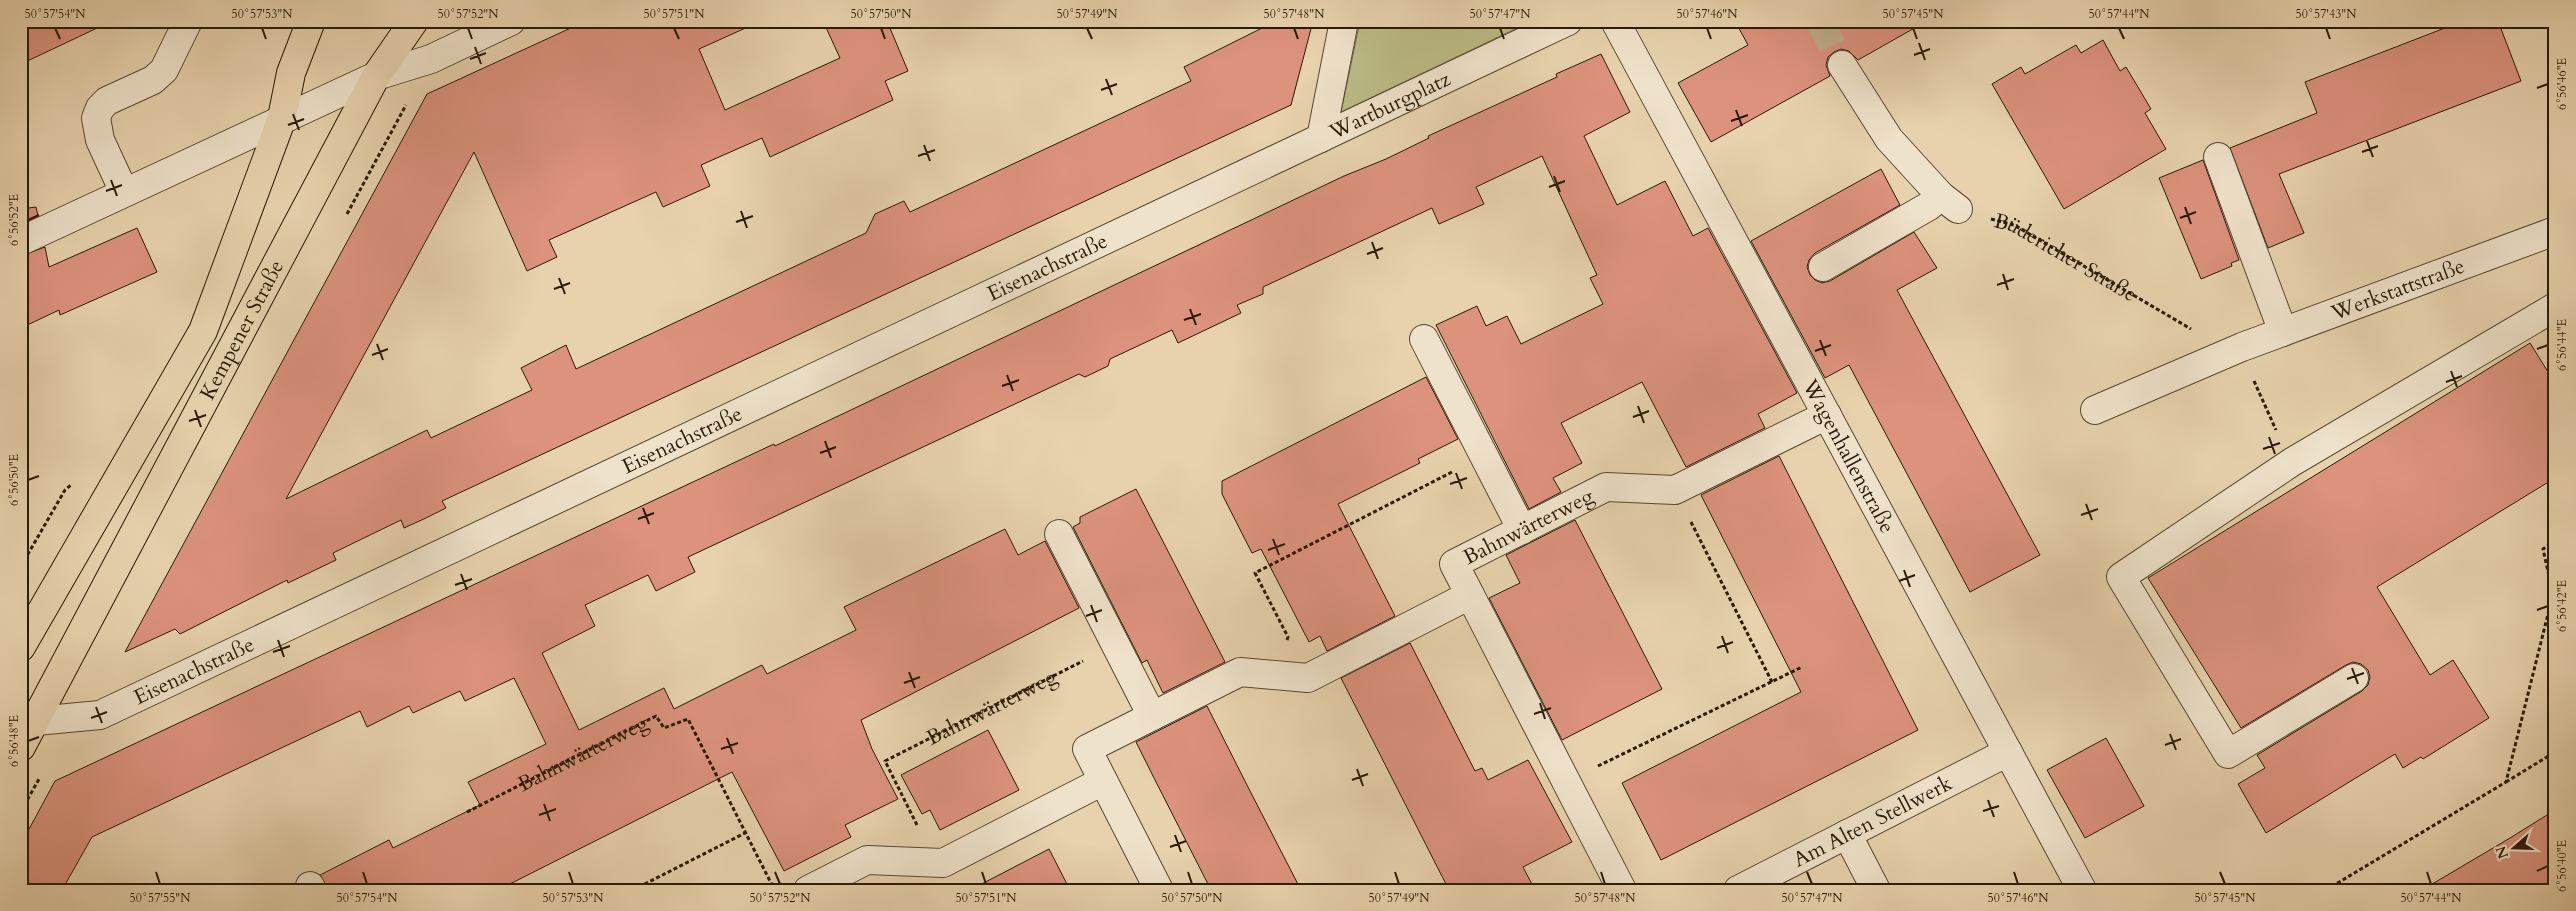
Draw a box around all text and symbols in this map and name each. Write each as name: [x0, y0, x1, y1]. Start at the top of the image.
text: 50°57'54"N: [25, 6, 86, 22]
text: 50°57'53"N: [232, 6, 293, 22]
text: 50°57'52"N: [438, 6, 499, 22]
text: 50°57'51"N: [644, 6, 705, 22]
text: 50°57'50"N: [851, 6, 912, 22]
text: 50°57'49"N: [1057, 6, 1118, 22]
text: 50°57'48"N: [1264, 6, 1325, 22]
text: 50°57'47"N: [1470, 6, 1531, 22]
text: 50°57'46"N: [1677, 6, 1738, 22]
text: 50°57'45"N: [1883, 6, 1944, 22]
text: 50°57'44"N: [2089, 6, 2150, 22]
text: 50°57'43"N: [2296, 6, 2357, 22]
text: 6°56'46"E: [2554, 58, 2570, 110]
street label: Wartburgplatz: [1324, 64, 1456, 147]
text: 6°56'52"E: [6, 194, 22, 246]
street label: Büdericher Straße: [1991, 206, 2142, 309]
street label: Eisenachstraße: [982, 226, 1112, 308]
street label: Werkstattstraße: [2326, 251, 2468, 328]
street label: Kempener Straße: [193, 255, 291, 405]
text: 6°56'44"E: [2554, 319, 2570, 371]
street label: Wagenhallenstraße: [1795, 373, 1902, 538]
street label: Eisenachstraße: [617, 399, 747, 481]
text: 6°56'50"E: [6, 454, 22, 506]
street label: Bahnwärterweg: [1458, 481, 1599, 572]
text: 6°56'42"E: [2554, 580, 2570, 632]
street label: Eisenachstraße: [129, 630, 259, 712]
street label: Bahnwärterweg: [921, 662, 1062, 752]
street label: Bahnwärterweg: [513, 708, 653, 798]
text: 6°56'48"E: [6, 715, 22, 767]
street label: Am Alten Stellwerk: [1788, 768, 1958, 874]
north arrow: [2488, 824, 2538, 874]
text: 6°56'40"E: [2554, 840, 2570, 892]
text: N: [2491, 843, 2513, 861]
text: 50°57'55"N: [130, 890, 191, 906]
text: 50°57'54"N: [337, 890, 398, 906]
text: 50°57'53"N: [543, 890, 604, 906]
text: 50°57'52"N: [750, 890, 811, 906]
text: 50°57'51"N: [956, 890, 1017, 906]
text: 50°57'50"N: [1162, 890, 1223, 906]
text: 50°57'49"N: [1369, 890, 1430, 906]
text: 50°57'48"N: [1575, 890, 1636, 906]
text: 50°57'47"N: [1782, 890, 1843, 906]
text: 50°57'46"N: [1988, 890, 2049, 906]
text: 50°57'45"N: [2195, 890, 2256, 906]
text: 50°57'44"N: [2401, 890, 2462, 906]

